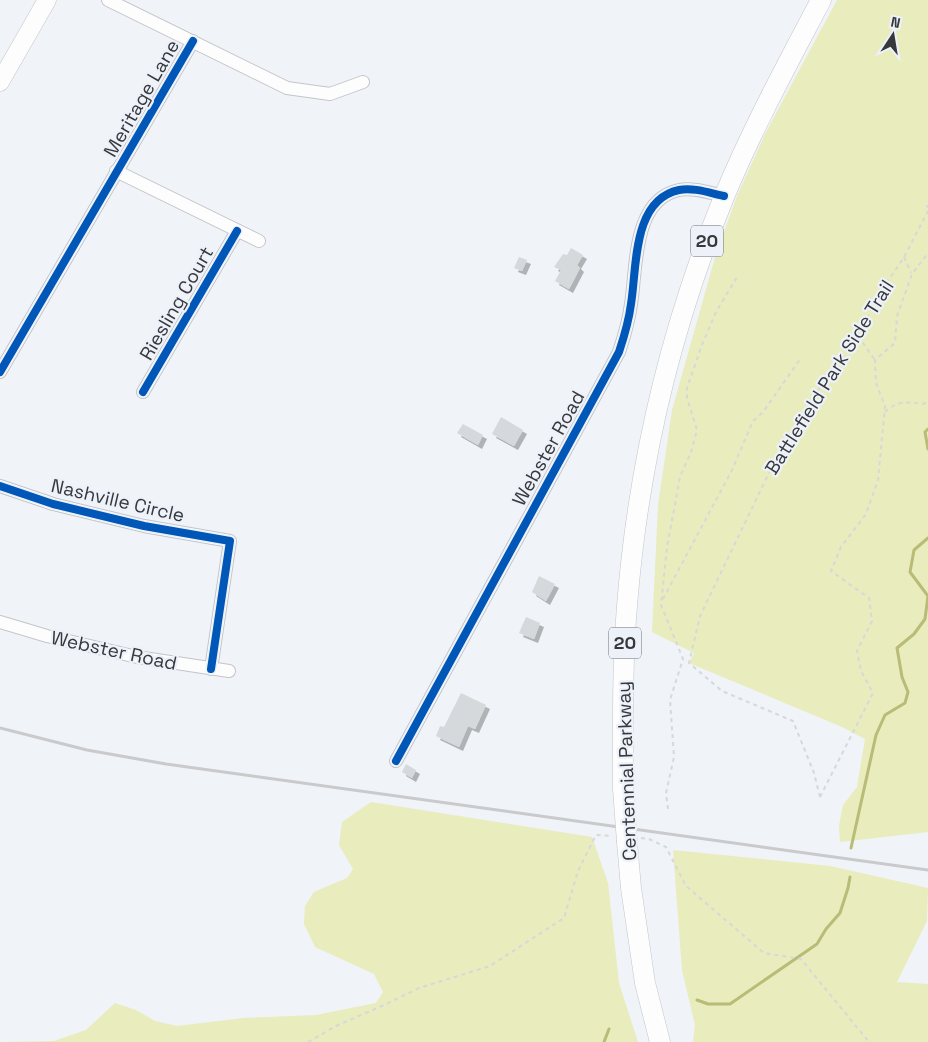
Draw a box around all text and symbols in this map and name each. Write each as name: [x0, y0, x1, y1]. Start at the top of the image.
north arrow: [868, 10, 918, 60]
text: N: [889, 13, 902, 32]
street label: Meritage Lane: [98, 35, 185, 161]
road number: 20: [691, 226, 723, 256]
street label: Riesling Court: [134, 242, 219, 365]
street label: Battlefield Park Side Trail: [759, 275, 900, 479]
street label: Webster Road: [506, 386, 590, 510]
street label: Nashville Circle: [49, 473, 187, 528]
street label: Webster Road: [49, 625, 179, 676]
road number: 20: [609, 628, 641, 658]
street label: Centennial Parkway: [611, 681, 642, 861]

